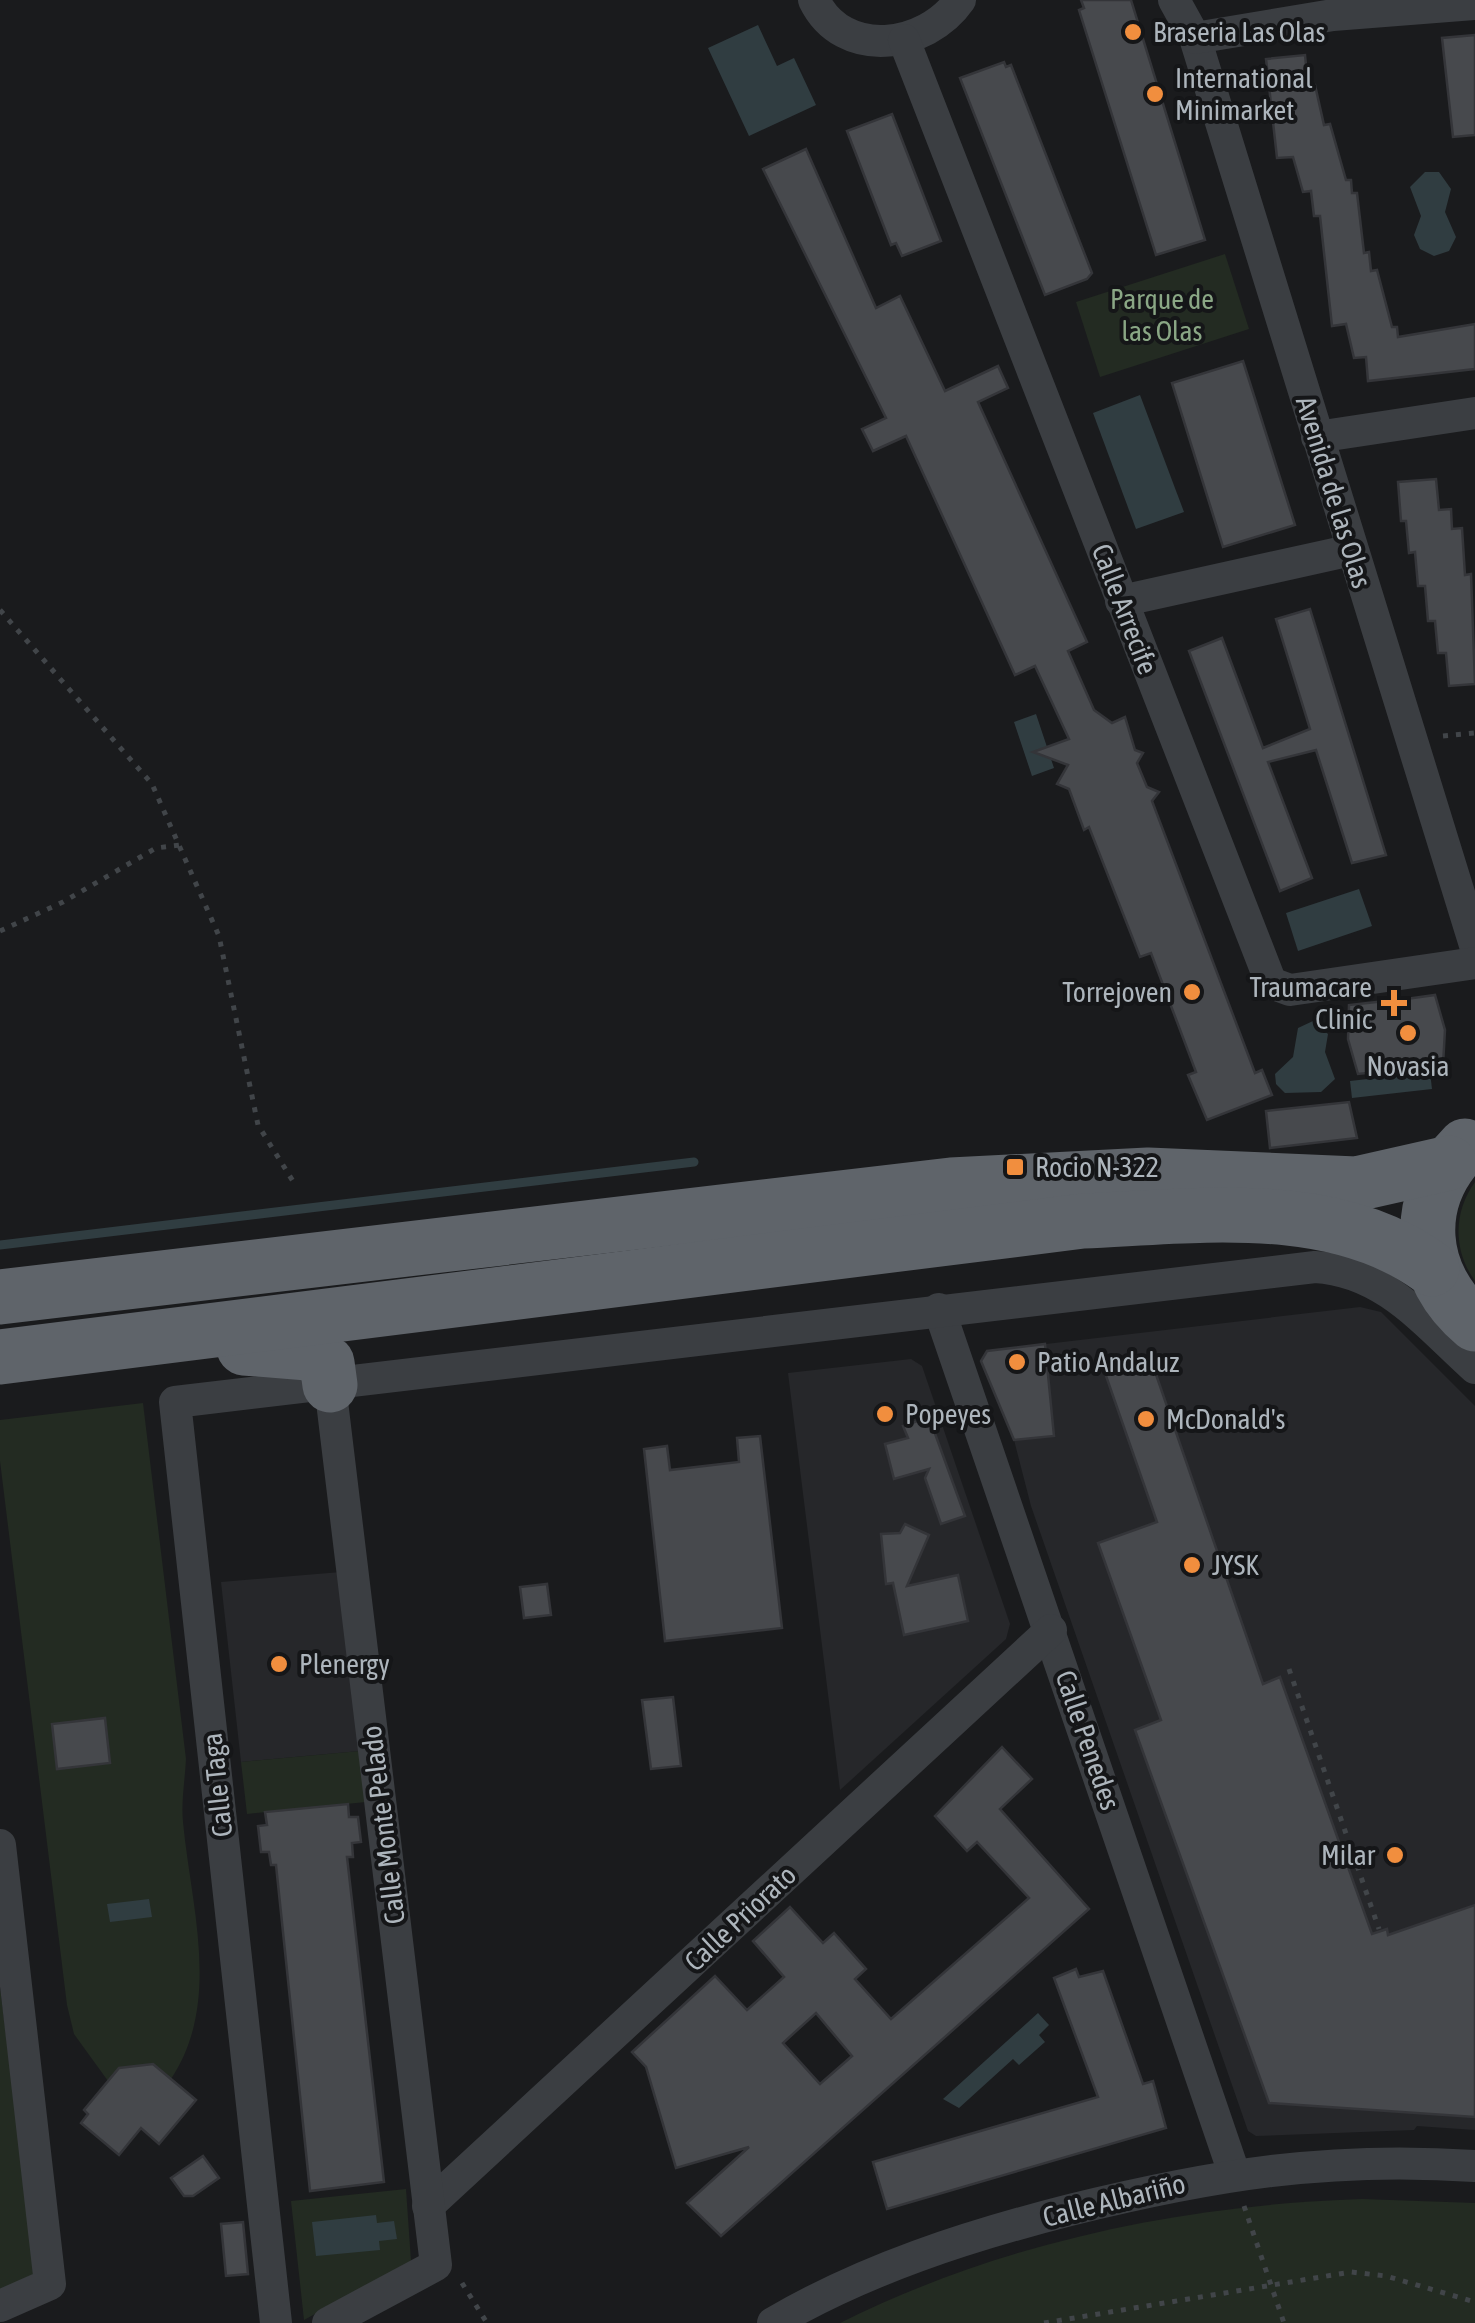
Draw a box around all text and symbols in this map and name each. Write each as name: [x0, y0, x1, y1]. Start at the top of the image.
place label: Braseria Las Olas: [1153, 16, 1325, 48]
marker: Braseria Las Olas: [1122, 21, 1144, 43]
place label: International Minimarket: [1175, 62, 1313, 126]
marker: International Minimarket: [1144, 83, 1166, 105]
park label: Parque de las Olas: [1110, 283, 1214, 347]
street label: Avenida de las Olas: [1290, 392, 1378, 592]
street label: Calle Arrecife: [1086, 539, 1164, 679]
place label: Traumacare Clinic: [1250, 971, 1373, 1035]
place label: Torrejoven: [1062, 976, 1172, 1008]
marker: Torrejoven: [1181, 981, 1203, 1003]
marker: Traumacare Clinic: [1381, 990, 1407, 1016]
marker: Novasia: [1397, 1022, 1419, 1044]
place label: Novasia: [1366, 1050, 1450, 1082]
place label: Rocio N-322: [1035, 1151, 1159, 1183]
marker: Rocio N-322: [1004, 1156, 1026, 1178]
place label: Patio Andaluz: [1037, 1346, 1179, 1378]
marker: Patio Andaluz: [1006, 1351, 1028, 1373]
place label: Popeyes: [905, 1398, 991, 1430]
marker: Popeyes: [874, 1403, 896, 1425]
place label: McDonald's: [1166, 1403, 1285, 1435]
marker: McDonald's: [1135, 1408, 1157, 1430]
place label: JYSK: [1212, 1549, 1259, 1581]
marker: JYSK: [1181, 1554, 1203, 1576]
place label: Plenergy: [299, 1648, 390, 1680]
marker: Plenergy: [268, 1653, 290, 1675]
street label: Calle Penedes: [1049, 1666, 1127, 1814]
street label: Calle Monte Pelado: [355, 1724, 411, 1926]
street label: Calle Taga: [196, 1731, 238, 1839]
place label: Milar: [1321, 1839, 1376, 1871]
marker: Milar: [1384, 1844, 1406, 1866]
street label: Calle Priorato: [678, 1859, 802, 1977]
street label: Calle Albariño: [1039, 2167, 1189, 2233]

